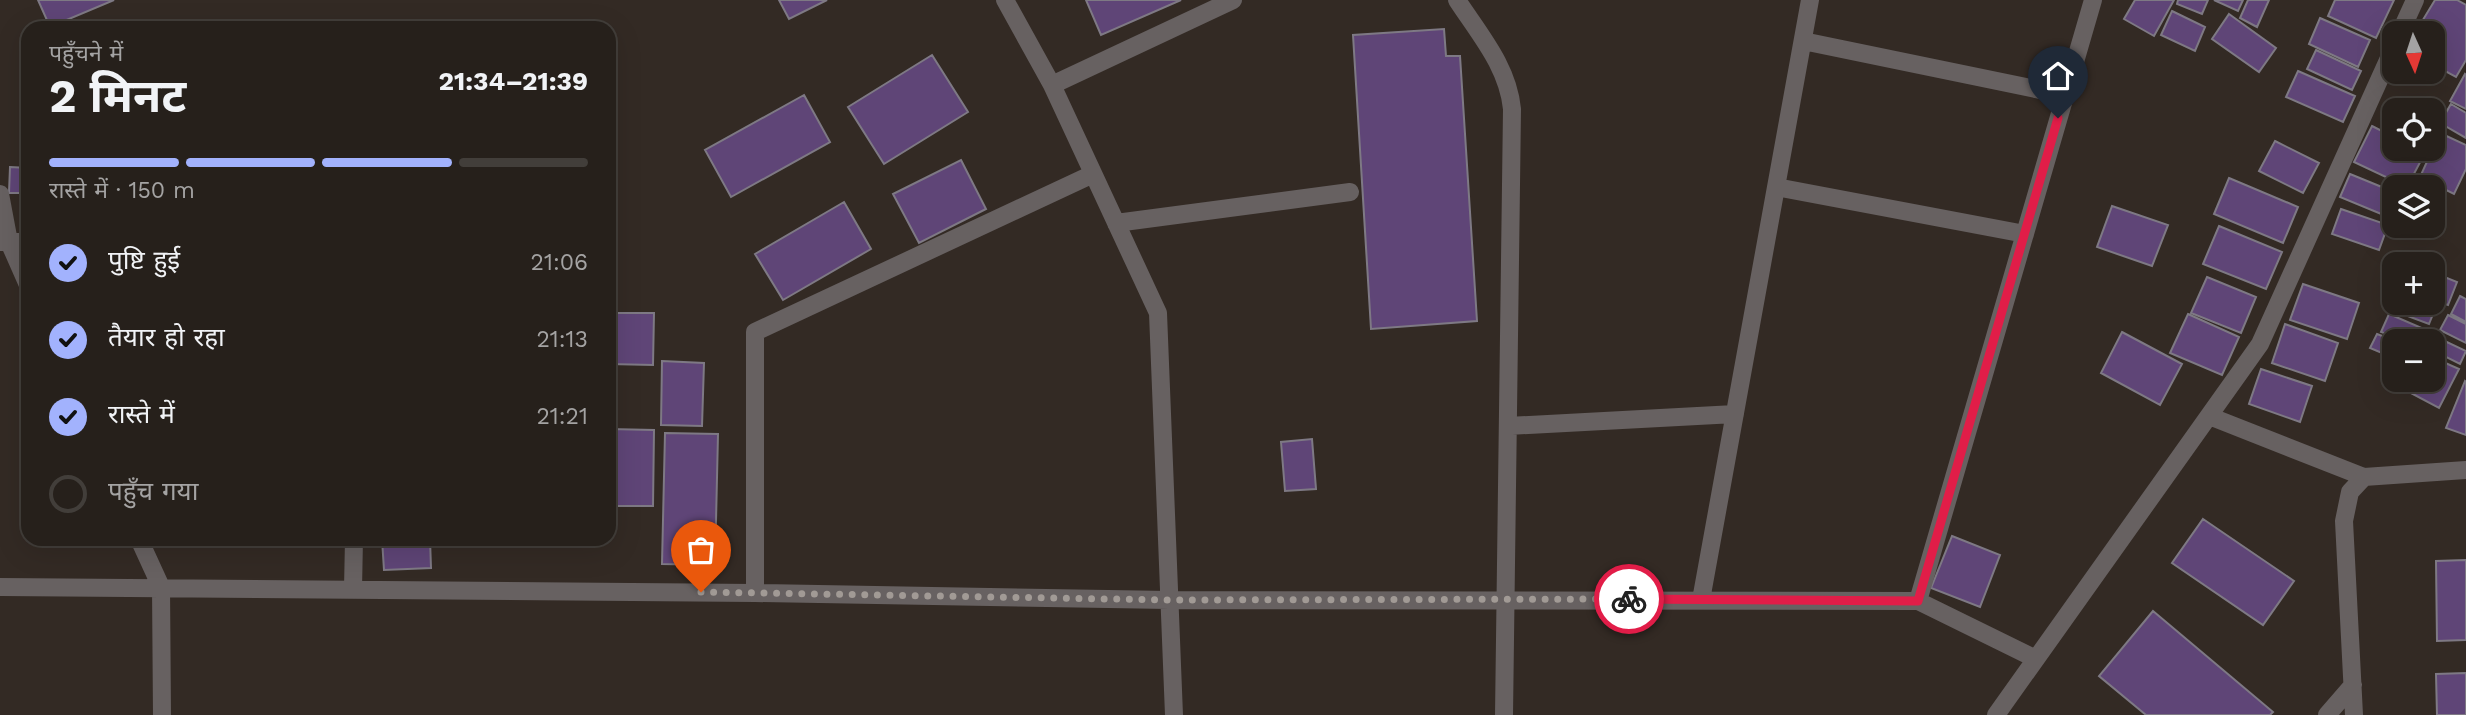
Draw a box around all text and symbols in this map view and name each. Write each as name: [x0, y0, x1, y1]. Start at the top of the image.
north arrow: [2382, 21, 2445, 84]
map controls: [2382, 21, 2445, 392]
text: पहुँचने में: [49, 40, 123, 67]
pin: [2028, 46, 2088, 118]
icon: home: [2039, 57, 2077, 95]
text: 21:34–21:39: [438, 66, 588, 96]
text: 2 मिनट: [49, 69, 186, 123]
button: locate: [2382, 98, 2445, 161]
button: layers: [2382, 175, 2445, 238]
text: रास्ते में · 150 m: [49, 177, 195, 204]
icon: check: [49, 244, 87, 282]
text: पुष्टि हुई: [108, 245, 180, 275]
text: 21:06: [531, 249, 588, 276]
button: +: [2382, 252, 2445, 315]
icon: check: [49, 321, 87, 359]
text: तैयार हो रहा: [108, 322, 225, 352]
text: 21:13: [536, 326, 588, 353]
button: −: [2382, 329, 2445, 392]
icon: check: [49, 398, 87, 436]
text: रास्ते में: [108, 399, 175, 429]
text: 21:21: [536, 403, 588, 430]
text: पहुँच गया: [108, 476, 198, 506]
pin: [671, 520, 731, 592]
icon: bag: [682, 531, 720, 569]
courier: [1594, 564, 1664, 634]
icon: bike: [1610, 580, 1648, 618]

